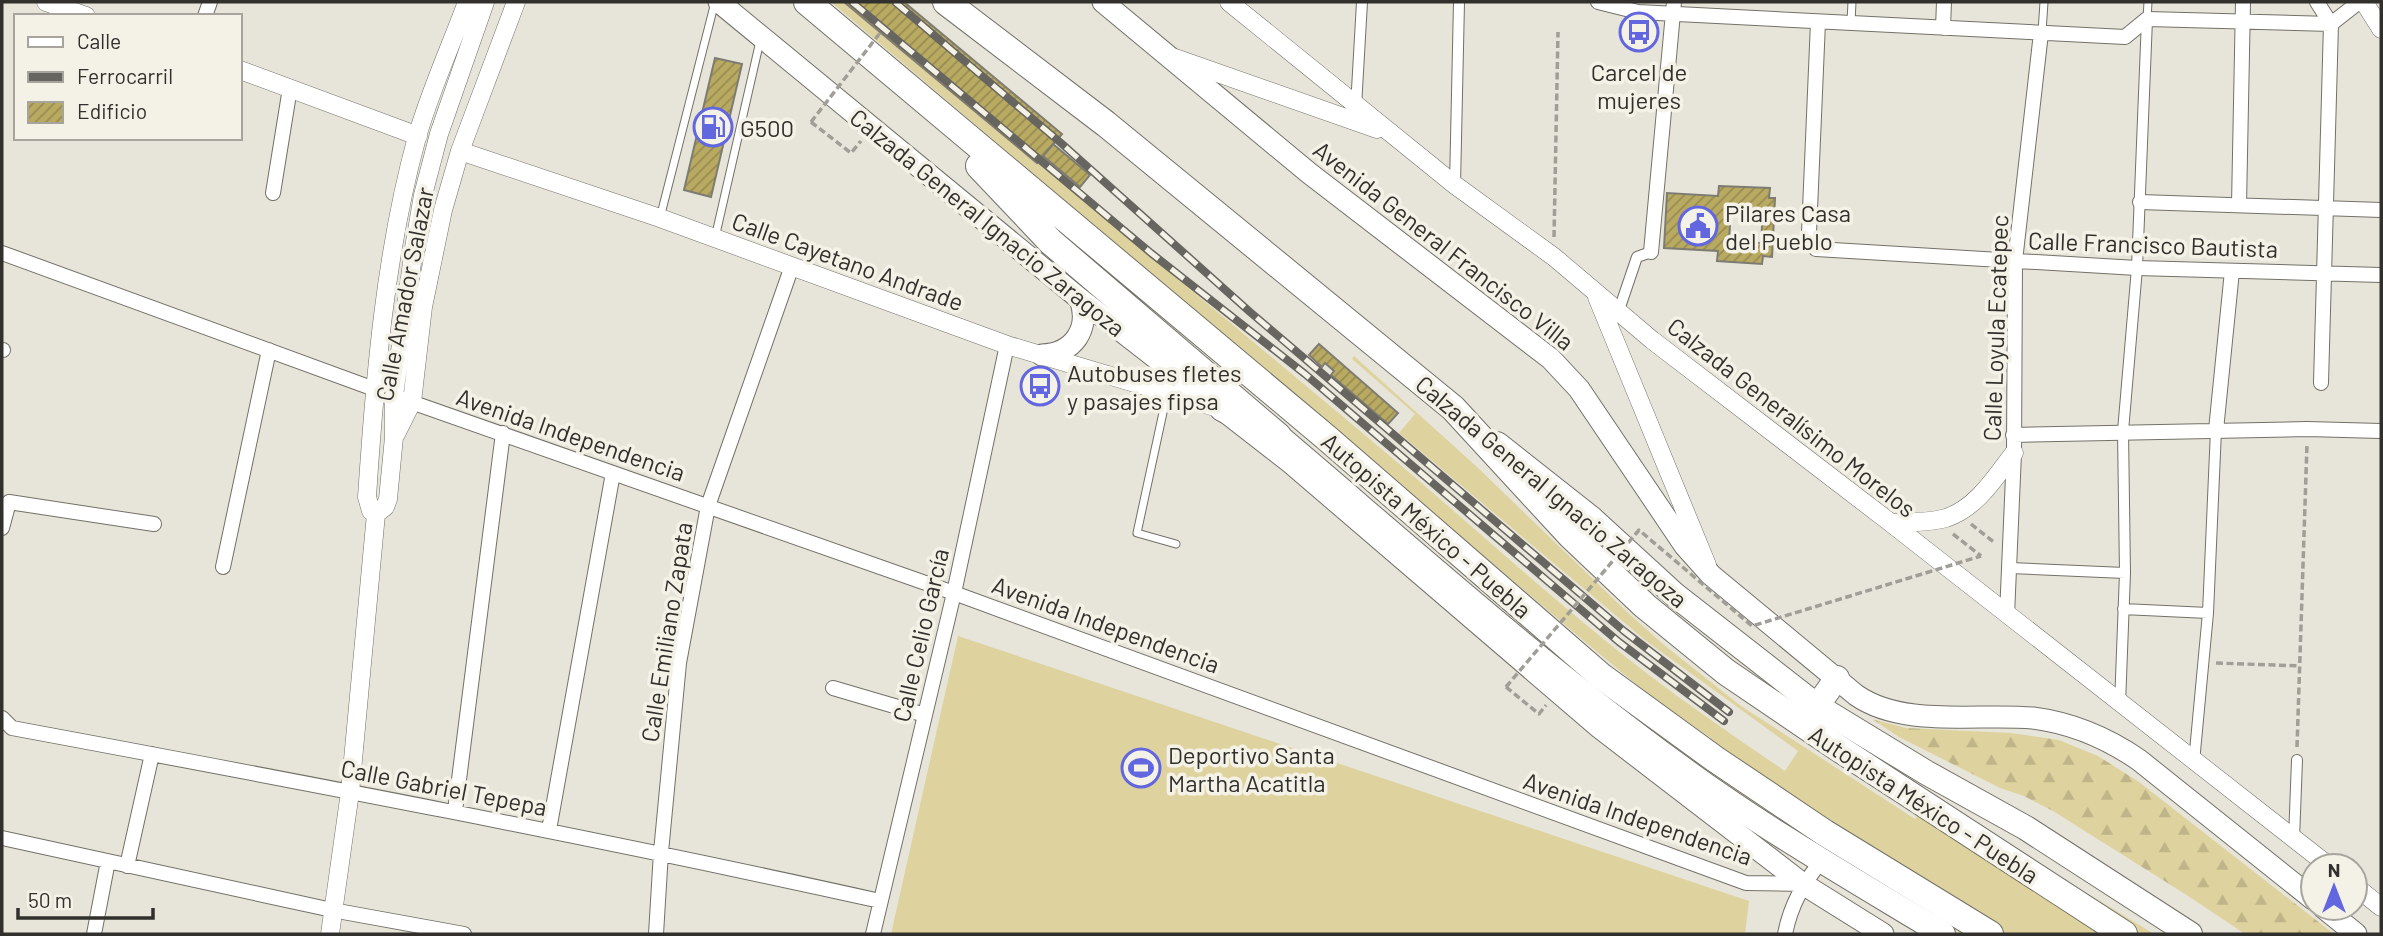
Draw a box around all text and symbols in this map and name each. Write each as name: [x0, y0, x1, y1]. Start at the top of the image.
bus stop icon: Carcel de mujeres: [1618, 11, 1660, 53]
legend: [14, 14, 242, 140]
text: Calle: [77, 28, 121, 53]
place label: Carcel de mujeres: [1591, 57, 1687, 114]
text: Ferrocarril: [77, 63, 173, 88]
text: Edificio: [77, 98, 147, 123]
street label: Calzada General Ignacio Zaragoza: [845, 102, 1131, 342]
fuel station icon: G500: [692, 106, 734, 148]
place label: G500: [740, 113, 794, 142]
street label: Avenida General Francisco Villa: [1308, 134, 1580, 356]
street label: Calle Amador Salazar: [369, 184, 439, 403]
place label: Pilares Casa del Pueblo: [1725, 198, 1851, 255]
public building icon: Pilares Casa del Pueblo: [1677, 205, 1719, 247]
street label: Calle Cayetano Andrade: [728, 206, 968, 316]
street label: Calle Loyula Ecatepec: [1977, 214, 2013, 442]
street label: Calle Francisco Bautista: [2027, 225, 2279, 263]
street label: Calzada Generalísimo Morelos: [1662, 311, 1922, 523]
place label: Autobuses fletes y pasajes fipsa: [1067, 358, 1242, 415]
bus stop icon: Autobuses fletes y pasajes fipsa: [1019, 365, 1061, 407]
street label: Calzada General Ignacio Zaragoza: [1410, 369, 1694, 613]
street label: Avenida Independencia: [453, 381, 689, 487]
street label: Autopista México - Puebla: [1316, 426, 1538, 624]
street label: Calle Emiliano Zapata: [634, 520, 698, 744]
street label: Calle Celio García: [886, 545, 954, 725]
street label: Avenida Independencia: [988, 569, 1224, 679]
street label: Autopista México - Puebla: [1804, 719, 2044, 889]
place label: Deportivo Santa Martha Acatitla: [1168, 740, 1335, 797]
sports icon: Deportivo Santa Martha Acatitla: [1120, 747, 1162, 789]
street label: Calle Gabriel Tepepa: [338, 753, 550, 821]
street label: Avenida Independencia: [1520, 765, 1756, 871]
north arrow: [2299, 852, 2369, 922]
text: N: [2328, 858, 2340, 881]
scale bar: [18, 876, 152, 920]
text: 50 m: [28, 887, 72, 912]

